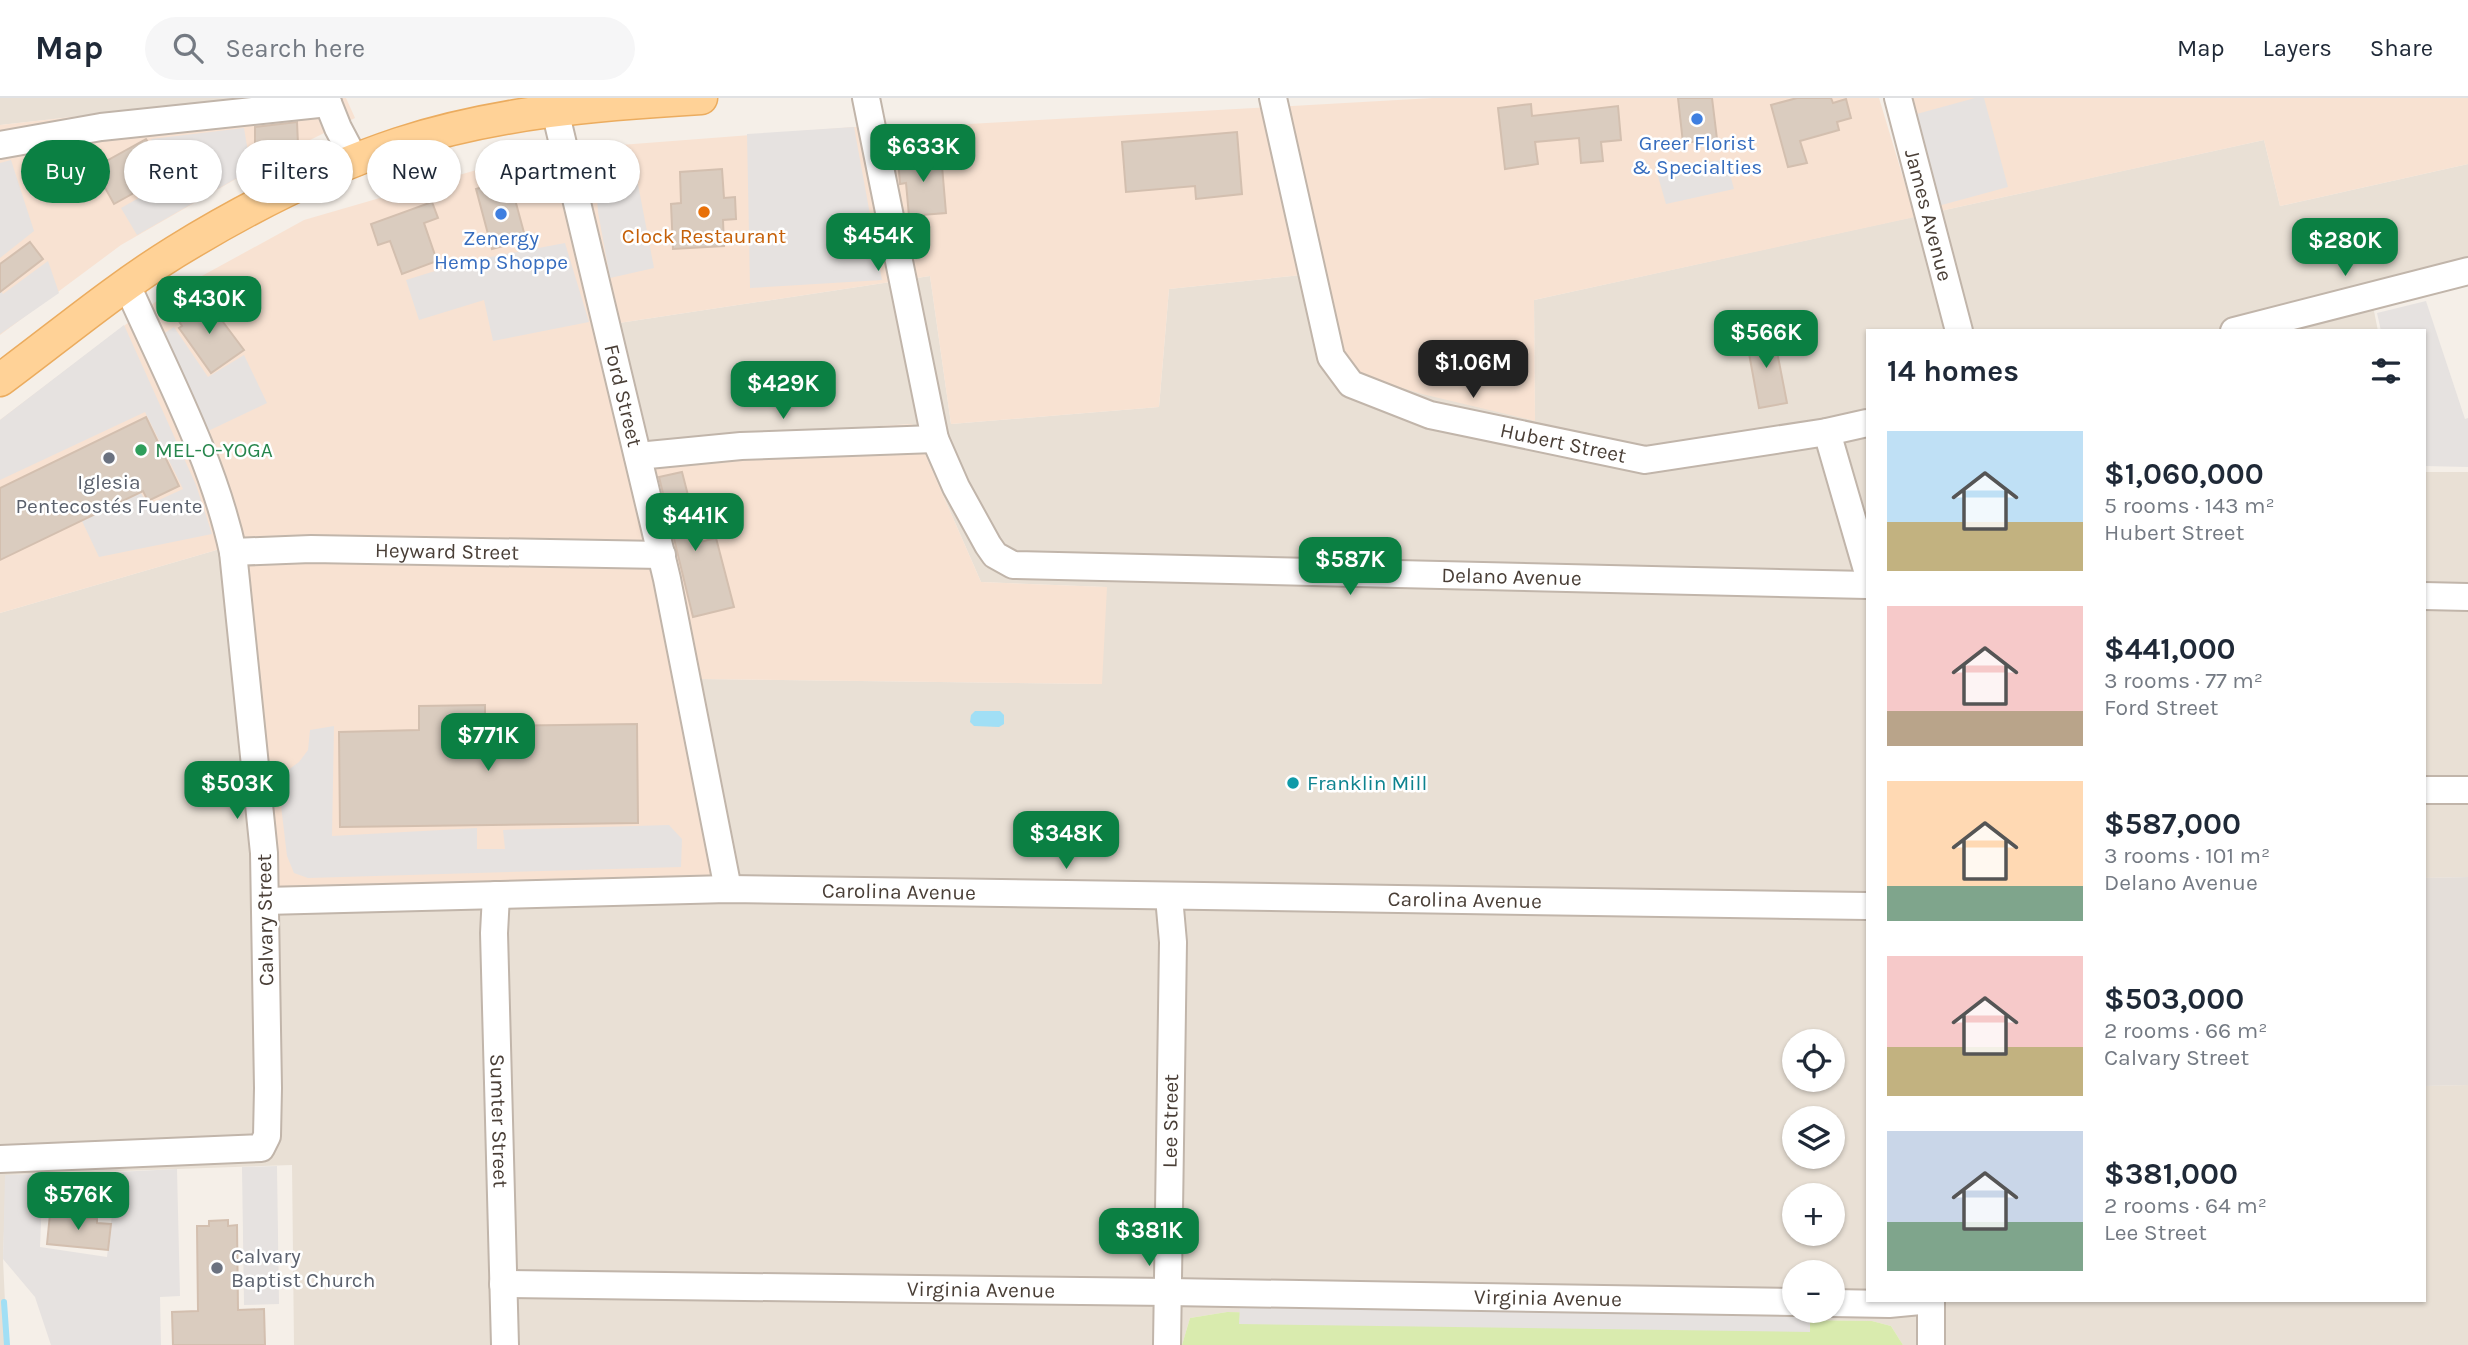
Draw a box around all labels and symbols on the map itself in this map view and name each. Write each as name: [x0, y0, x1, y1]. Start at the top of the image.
marker: Greer Florist & Specialties: [1689, 111, 1705, 127]
pin: $633K: [874, 125, 972, 184]
place label: Greer Florist & Specialties: [1632, 131, 1762, 179]
street label: James Avenue: [1900, 146, 1957, 284]
marker: Clock Restaurant: [696, 204, 712, 220]
marker: Zenergy Hemp Shoppe: [493, 206, 509, 222]
pin: $454K: [829, 214, 927, 273]
pin: $280K: [2296, 218, 2394, 278]
place label: Clock Restaurant: [622, 224, 786, 248]
place label: Zenergy Hemp Shoppe: [434, 226, 568, 274]
pin: $430K: [160, 276, 258, 336]
pin: $566K: [1717, 310, 1815, 370]
pin: $1.06M: [1416, 341, 1530, 400]
street label: Ford Street: [599, 342, 647, 449]
pin: $429K: [734, 362, 832, 421]
street label: Hubert Street: [1498, 418, 1629, 468]
place label: MEL-O-YOGA: [155, 438, 273, 462]
marker: MEL-O-YOGA: [133, 442, 149, 458]
marker: Iglesia Pentecostés Fuente: [101, 450, 117, 466]
place label: Iglesia Pentecostés Fuente: [15, 470, 203, 518]
pin: $441K: [646, 494, 744, 553]
street label: Heyward Street: [375, 538, 519, 565]
pin: $587K: [1301, 538, 1399, 597]
street label: Delano Avenue: [1441, 563, 1582, 590]
pin: $771K: [439, 714, 537, 773]
pin: $503K: [188, 762, 286, 821]
place label: Franklin Mill: [1307, 771, 1427, 795]
marker: Franklin Mill: [1285, 775, 1301, 791]
pin: $348K: [1017, 812, 1115, 871]
street label: Calvary Street: [252, 853, 278, 986]
street label: Carolina Avenue: [822, 878, 976, 905]
street label: Carolina Avenue: [1388, 887, 1542, 913]
street label: Sumter Street: [485, 1054, 513, 1188]
street label: Lee Street: [1158, 1074, 1183, 1168]
pin: $576K: [29, 1172, 127, 1232]
pin: $381K: [1100, 1208, 1198, 1268]
place label: Calvary Baptist Church: [231, 1244, 375, 1292]
marker: Calvary Baptist Church: [209, 1260, 225, 1276]
street label: Virginia Avenue: [907, 1277, 1055, 1303]
street label: Virginia Avenue: [1474, 1285, 1622, 1311]

